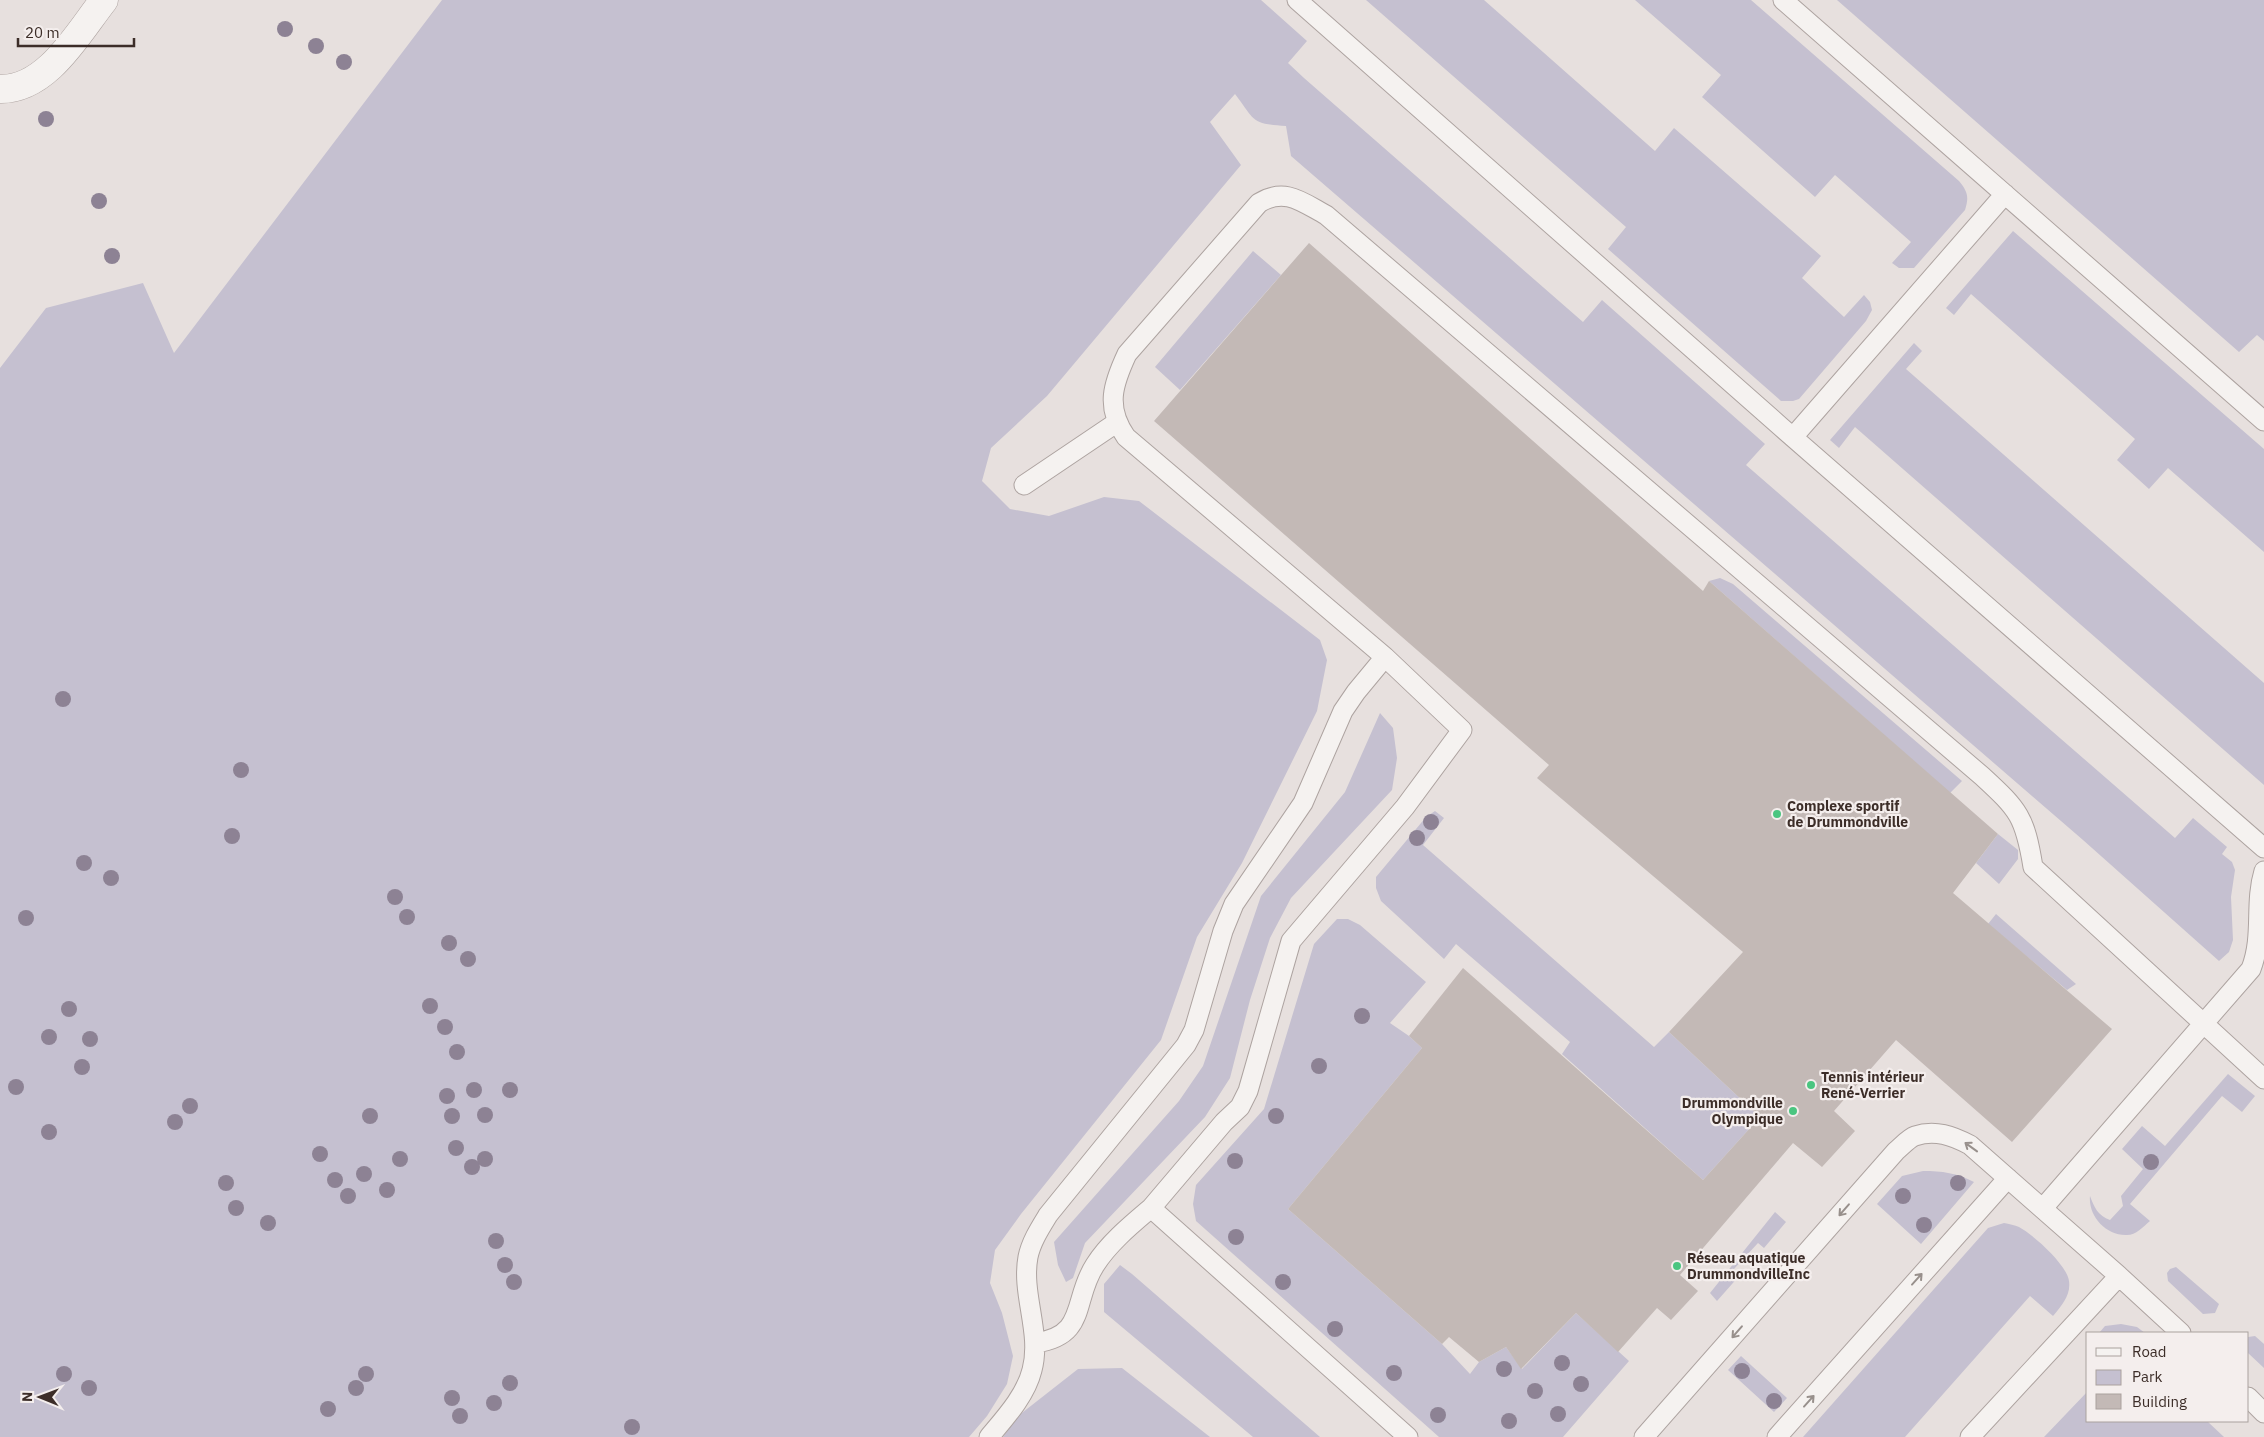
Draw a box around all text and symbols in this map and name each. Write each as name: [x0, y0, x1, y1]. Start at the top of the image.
scale bar: [18, 15, 134, 47]
text: 20 m: [25, 23, 60, 42]
place label: Complexe sportif de Drummondville: [1787, 797, 1908, 831]
marker: Complexe sportif de Drummondville: [1771, 808, 1783, 820]
place label: Tennis intérieur René-Verrier: [1821, 1068, 1925, 1102]
marker: Tennis intérieur René-Verrier: [1805, 1079, 1817, 1091]
place label: Drummondville Olympique: [1682, 1094, 1783, 1128]
marker: Drummondville Olympique: [1787, 1105, 1799, 1117]
one-way arrow: [1964, 1142, 1978, 1152]
one-way arrow: [1838, 1204, 1850, 1217]
place label: Réseau aquatique DrummondvilleInc: [1687, 1249, 1810, 1283]
marker: Réseau aquatique DrummondvilleInc: [1671, 1260, 1683, 1272]
one-way arrow: [1911, 1273, 1923, 1286]
one-way arrow: [1731, 1326, 1743, 1339]
legend: [2086, 1332, 2249, 1422]
text: Road: [2132, 1342, 2167, 1361]
text: Park: [2132, 1367, 2162, 1386]
north arrow: [15, 1372, 65, 1422]
text: N: [18, 1392, 36, 1402]
text: Building: [2132, 1392, 2187, 1411]
one-way arrow: [1803, 1394, 1815, 1407]

